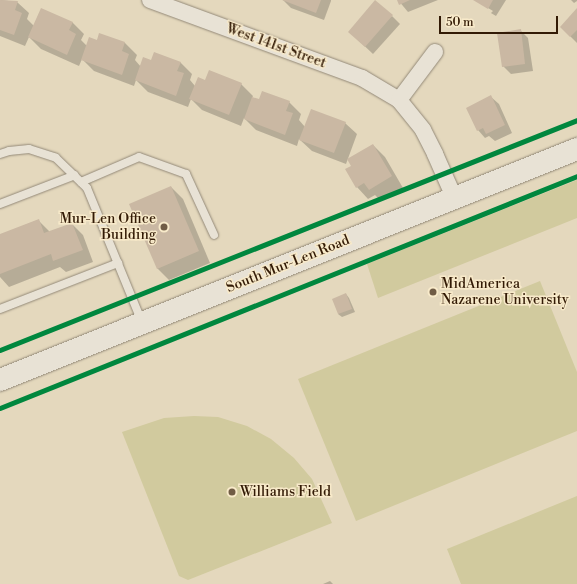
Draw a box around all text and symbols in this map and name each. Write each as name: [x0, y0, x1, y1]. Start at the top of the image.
scale bar: [441, 8, 560, 34]
text: 50 m: [446, 15, 474, 30]
street label: West 141st Street: [224, 20, 328, 72]
place label: Mur-Len Office Building: [60, 211, 156, 244]
marker: Mur-Len Office Building: [159, 222, 169, 232]
street label: South Mur-Len Road: [224, 232, 352, 296]
place label: MidAmerica Nazarene University: [441, 276, 569, 308]
marker: MidAmerica Nazarene University: [428, 287, 438, 297]
place label: Williams Field: [240, 484, 331, 500]
marker: Williams Field: [227, 487, 237, 497]

